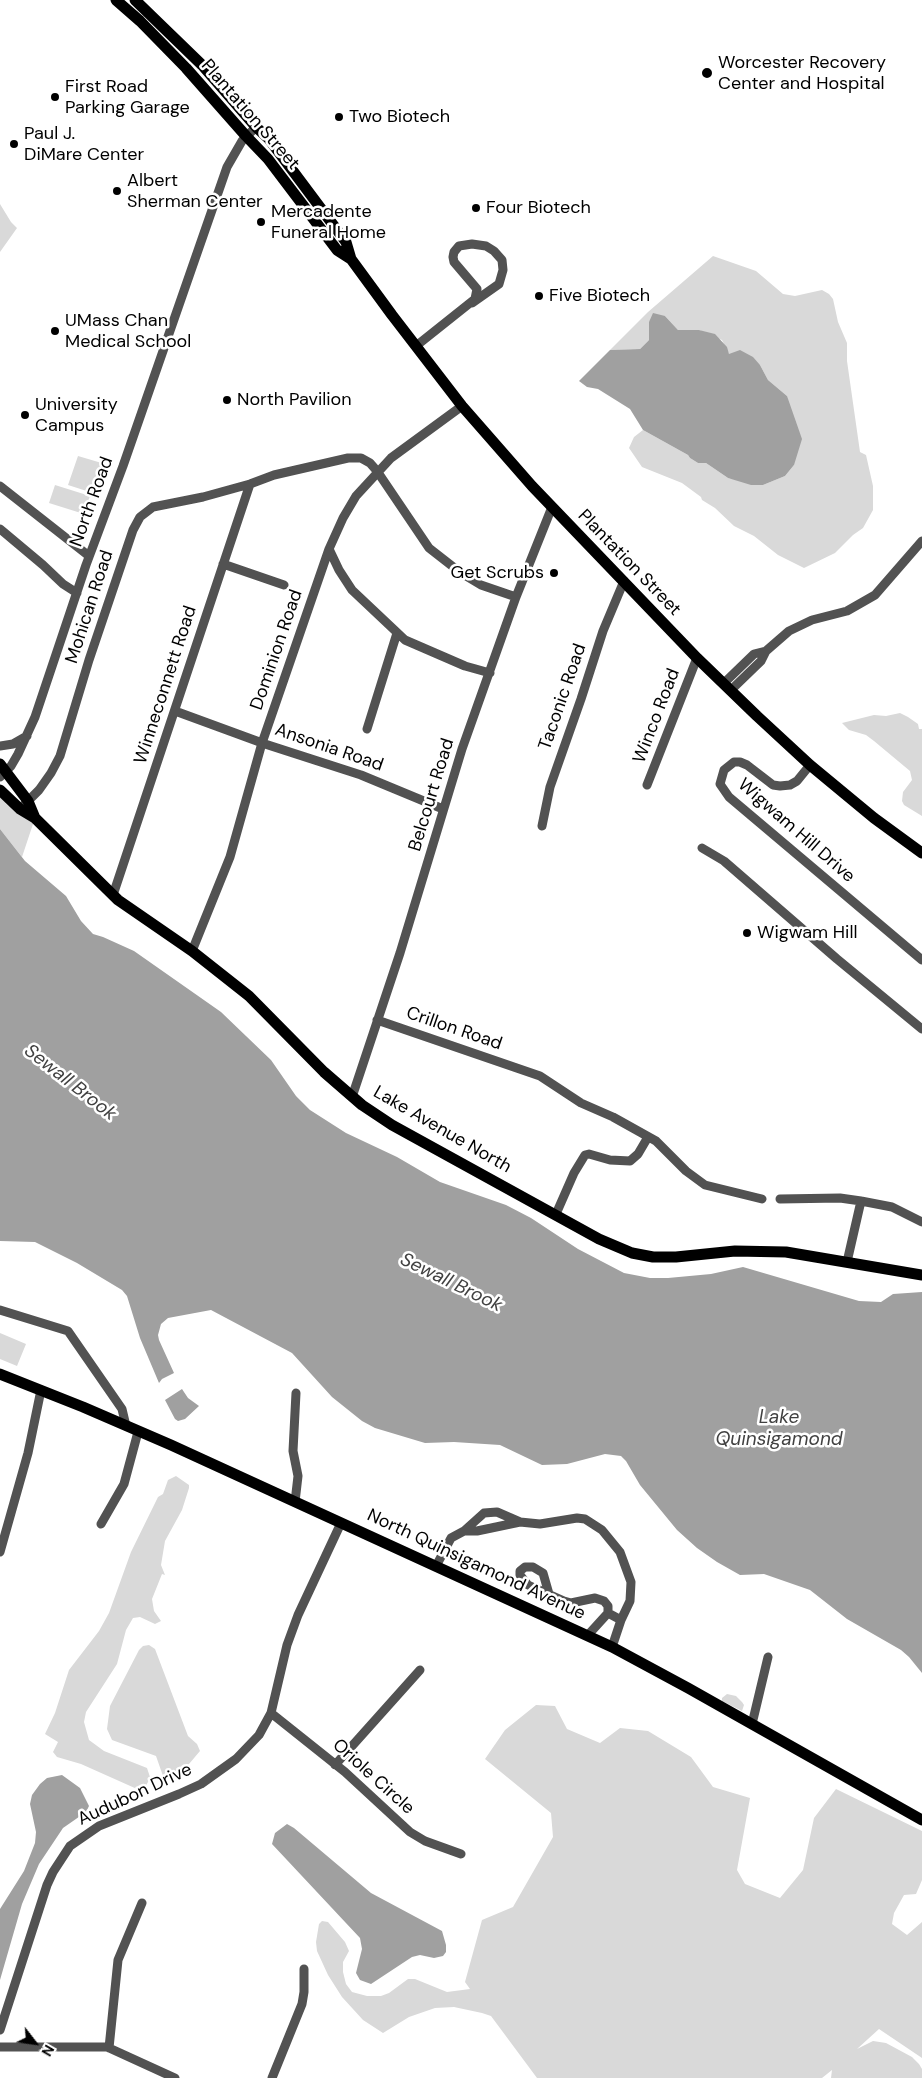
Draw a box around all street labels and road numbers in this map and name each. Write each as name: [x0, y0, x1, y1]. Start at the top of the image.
street label: Plantation Street: [196, 55, 304, 175]
street label: North Road: [66, 454, 118, 550]
street label: Plantation Street: [573, 505, 685, 621]
street label: Mohican Road: [62, 548, 118, 666]
street label: Dominion Road: [246, 587, 308, 713]
street label: Winneconnett Road: [130, 603, 202, 767]
street label: Taconic Road: [535, 641, 591, 753]
street label: Winco Road: [629, 666, 685, 766]
street label: Ansonia Road: [272, 719, 386, 777]
street label: Belcourt Road: [405, 736, 459, 854]
street label: Wigwam Hill Drive: [733, 774, 859, 888]
street label: Crillon Road: [403, 1003, 505, 1055]
street label: Lake Avenue North: [369, 1082, 515, 1178]
street label: North Quinsigamond Avenue: [363, 1505, 589, 1625]
street label: Oriole Circle: [328, 1735, 418, 1819]
street label: Audubon Drive: [75, 1759, 195, 1831]

